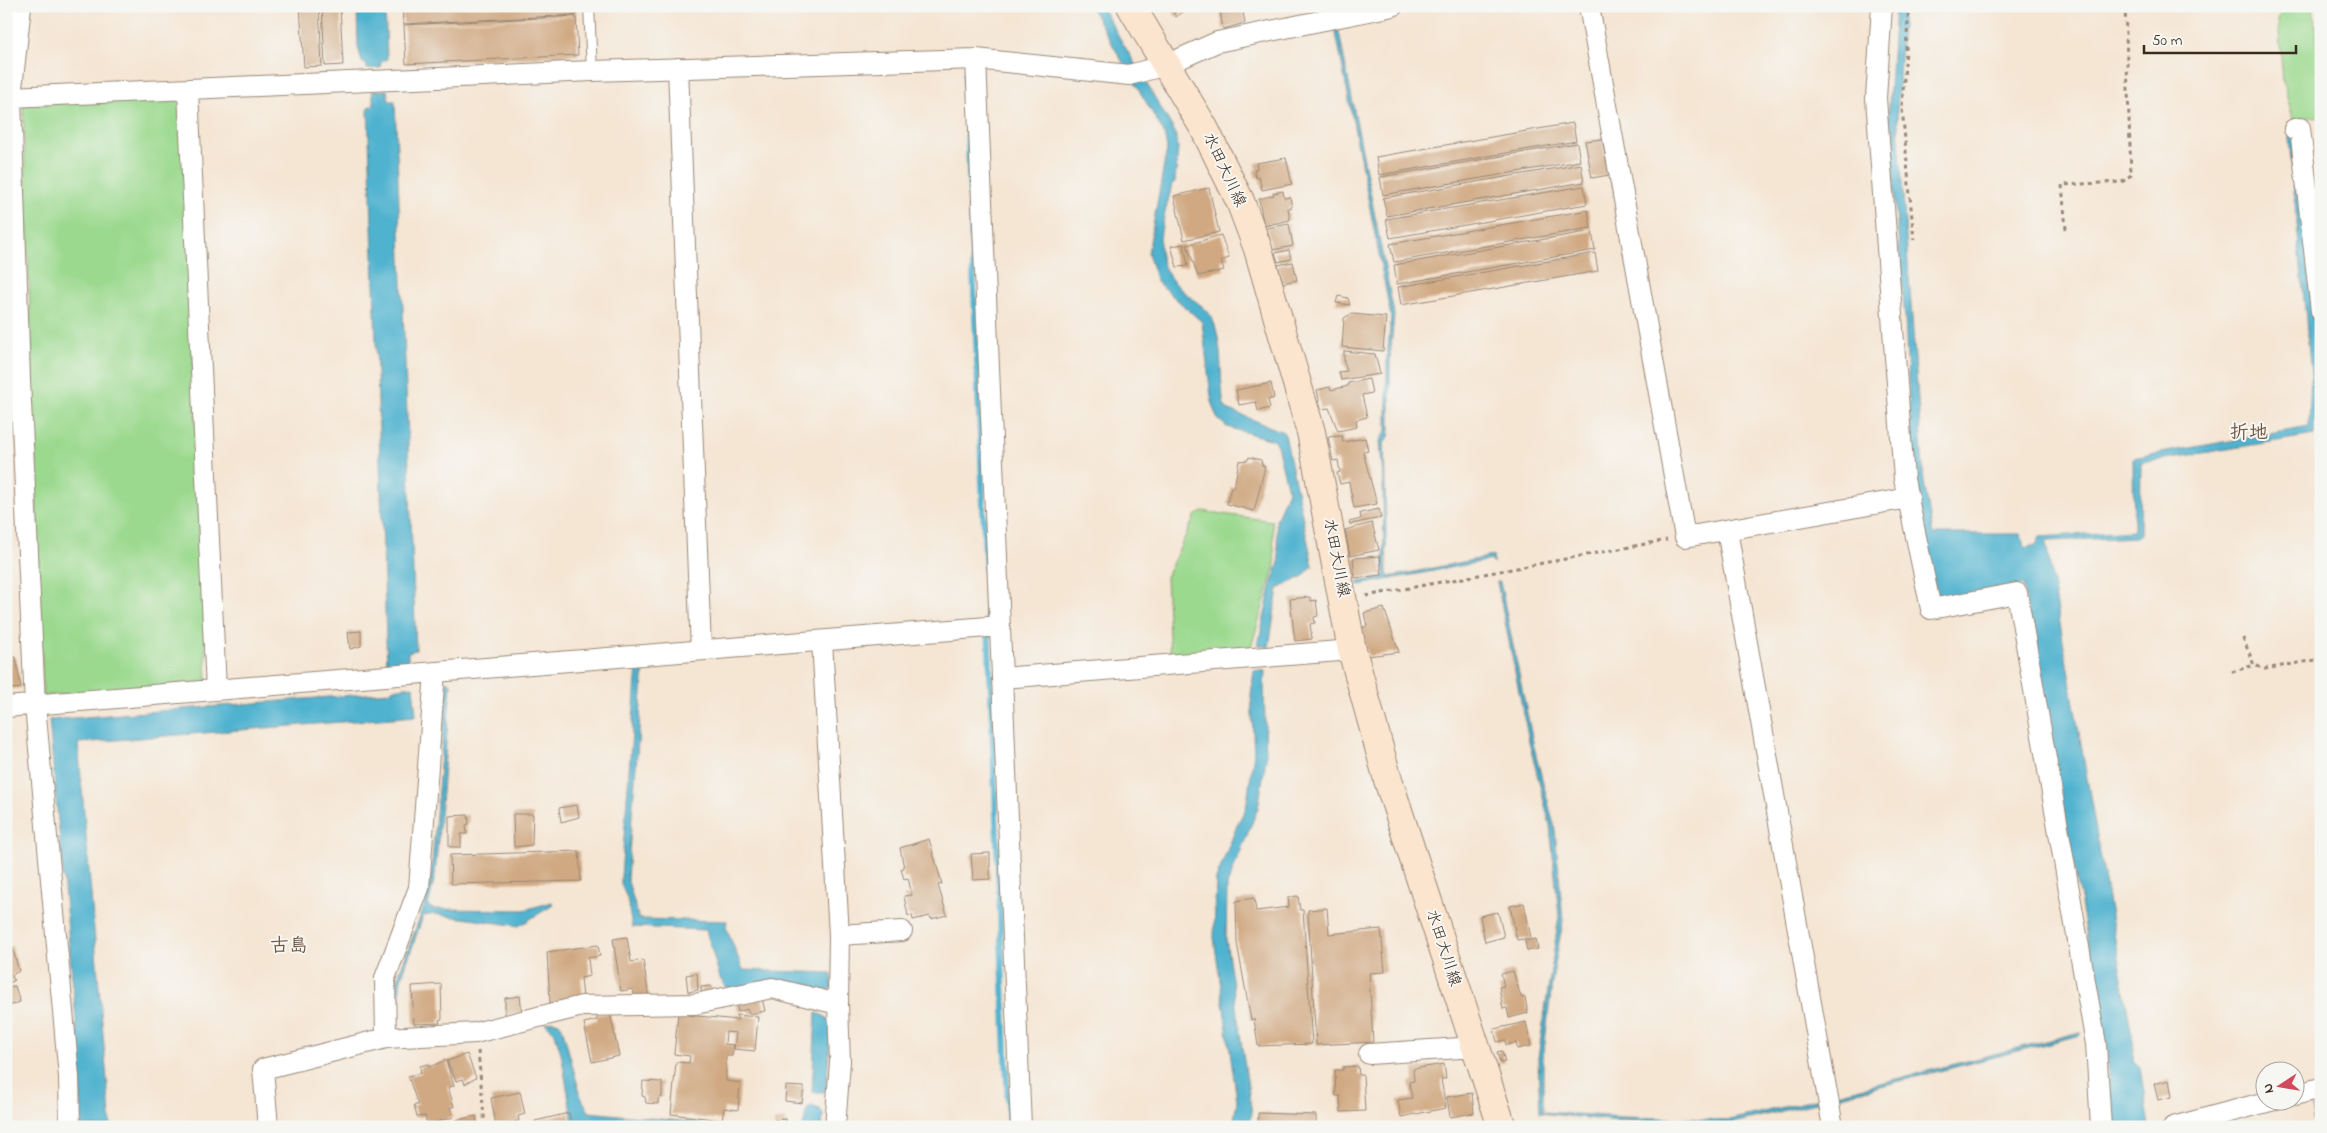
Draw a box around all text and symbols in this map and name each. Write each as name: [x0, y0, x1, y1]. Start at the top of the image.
scale bar: [2144, 22, 2297, 54]
text: 50 m: [2152, 30, 2183, 52]
street label: 水田大川線: [1196, 129, 1252, 211]
district label: 折地: [2230, 420, 2268, 447]
street label: 水田大川線: [1317, 516, 1355, 600]
street label: 水田大川線: [1419, 906, 1467, 990]
district label: 古島: [270, 933, 308, 960]
north arrow: [2254, 1060, 2304, 1110]
text: N: [2257, 1082, 2280, 1095]

